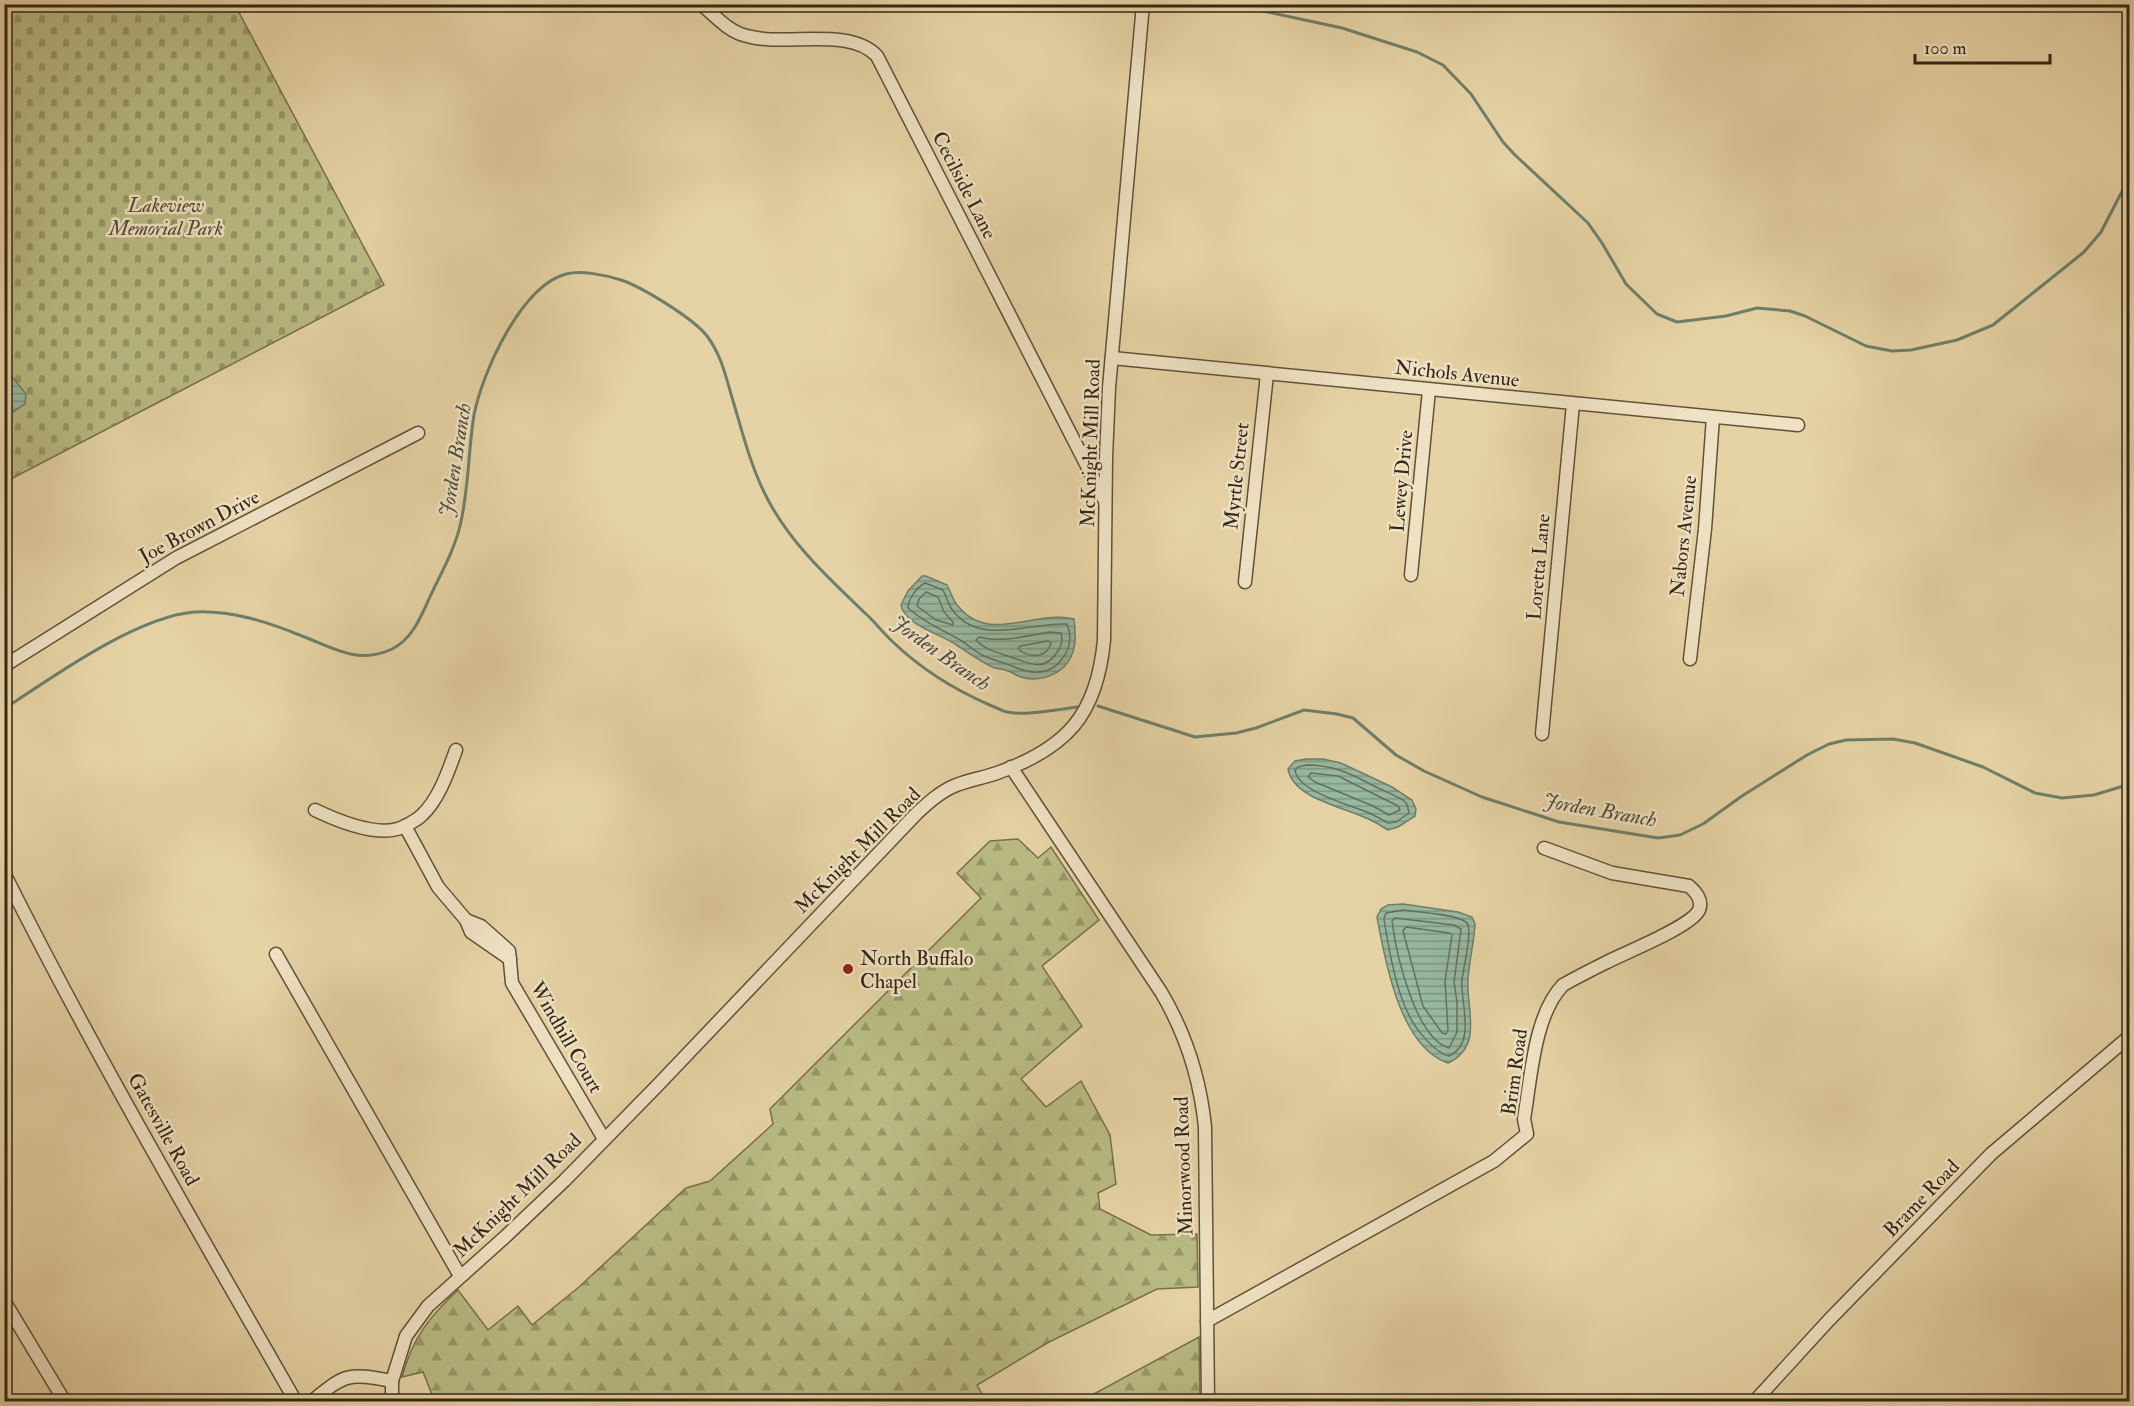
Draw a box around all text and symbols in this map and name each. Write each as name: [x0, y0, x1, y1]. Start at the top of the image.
scale bar: [1915, 27, 2050, 65]
text: 100 m: [1924, 37, 1967, 60]
street label: Cecilside Lane: [927, 127, 1002, 243]
park label: Lakeview Memorial Park: [108, 193, 223, 241]
street label: Nichols Avenue: [1393, 355, 1520, 392]
street label: McKnight Mill Road: [1075, 358, 1106, 528]
water label: Jorden Branch: [433, 401, 478, 519]
street label: Myrtle Street: [1218, 421, 1255, 531]
street label: Lewey Drive: [1385, 429, 1418, 533]
street label: Nabors Avenue: [1665, 474, 1702, 598]
street label: Joe Brown Drive: [134, 484, 264, 569]
street label: Loretta Lane: [1521, 513, 1556, 621]
water label: Jorden Branch: [886, 609, 995, 697]
street label: McKnight Mill Road: [789, 782, 926, 919]
water label: Jorden Branch: [1541, 787, 1659, 834]
place label: North Buffalo Chapel: [860, 946, 973, 995]
marker: North Buffalo Chapel: [841, 962, 855, 976]
street label: Windhill Court: [524, 976, 609, 1098]
street label: Brim Road: [1496, 1027, 1533, 1117]
street label: Gatesville Road: [122, 1068, 205, 1190]
street label: Minorwood Road: [1169, 1096, 1198, 1236]
street label: McKnight Mill Road: [448, 1128, 587, 1263]
street label: Brame Road: [1878, 1154, 1965, 1242]

